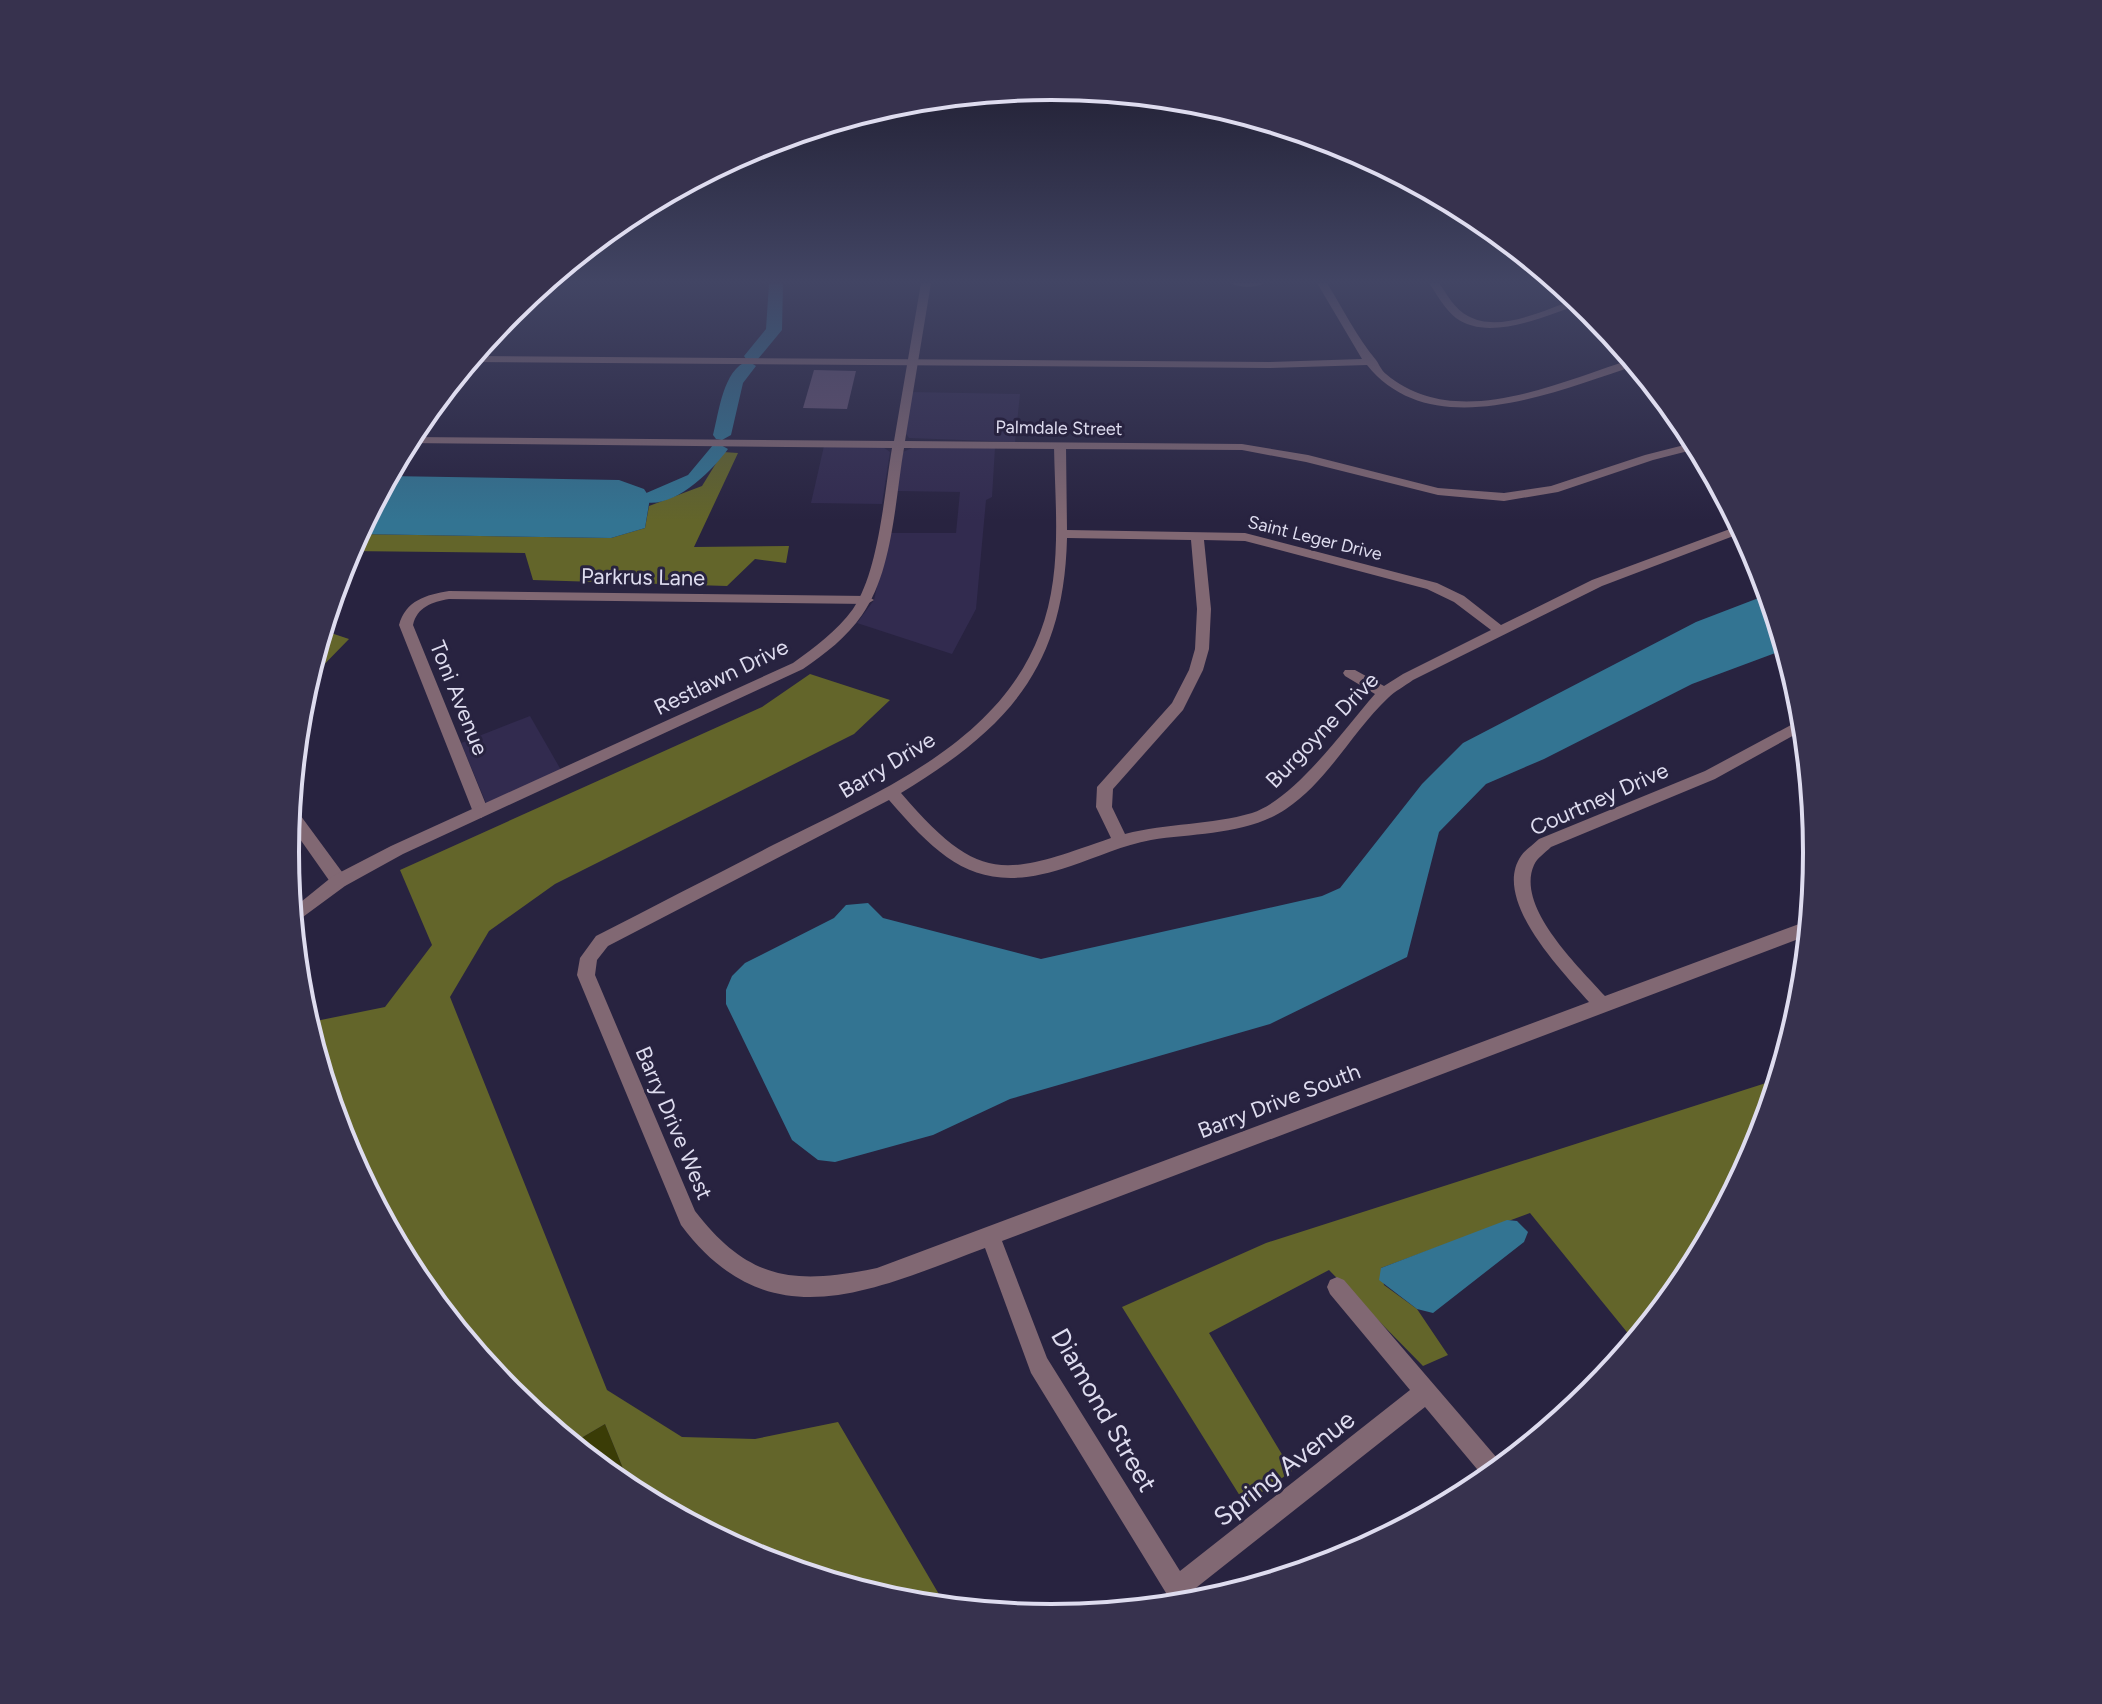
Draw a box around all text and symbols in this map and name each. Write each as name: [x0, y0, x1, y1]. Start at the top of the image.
street label: Palmdale Street: [995, 416, 1123, 440]
street label: Saint Leger Drive: [1246, 511, 1385, 565]
street label: Parkrus Lane: [581, 562, 705, 592]
street label: Restlawn Drive: [649, 633, 793, 721]
street label: Toni Avenue: [424, 637, 494, 759]
street label: Burgoyne Drive: [1260, 666, 1384, 794]
street label: Barry Drive: [834, 726, 940, 804]
street label: Courtney Drive: [1526, 756, 1672, 842]
street label: Barry Drive West: [630, 1042, 718, 1204]
street label: Barry Drive South: [1194, 1058, 1364, 1144]
street label: Diamond Street: [1044, 1323, 1164, 1498]
street label: Spring Avenue: [1207, 1403, 1361, 1533]

